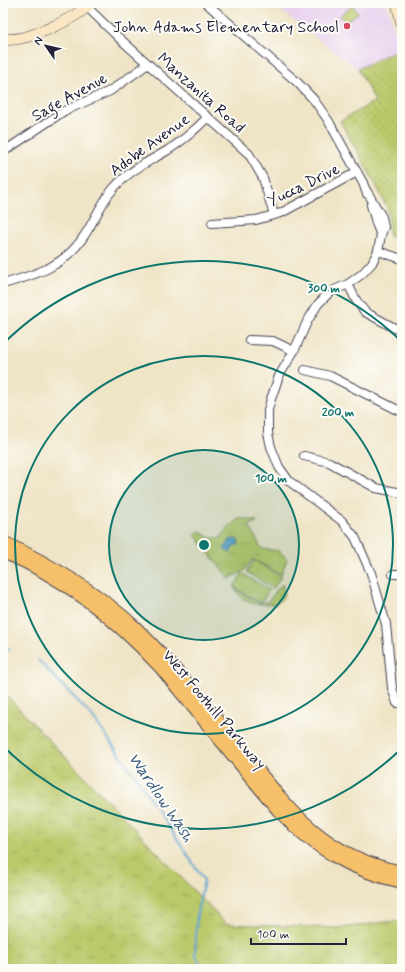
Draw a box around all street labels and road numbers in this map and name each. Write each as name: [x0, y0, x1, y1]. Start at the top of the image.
street label: Manzanita Road: [153, 48, 249, 138]
street label: Sage Avenue: [28, 68, 112, 128]
street label: Adobe Avenue: [106, 109, 194, 181]
street label: Yucca Drive: [264, 159, 344, 212]
street label: West Foothill Parkway: [157, 646, 270, 774]

